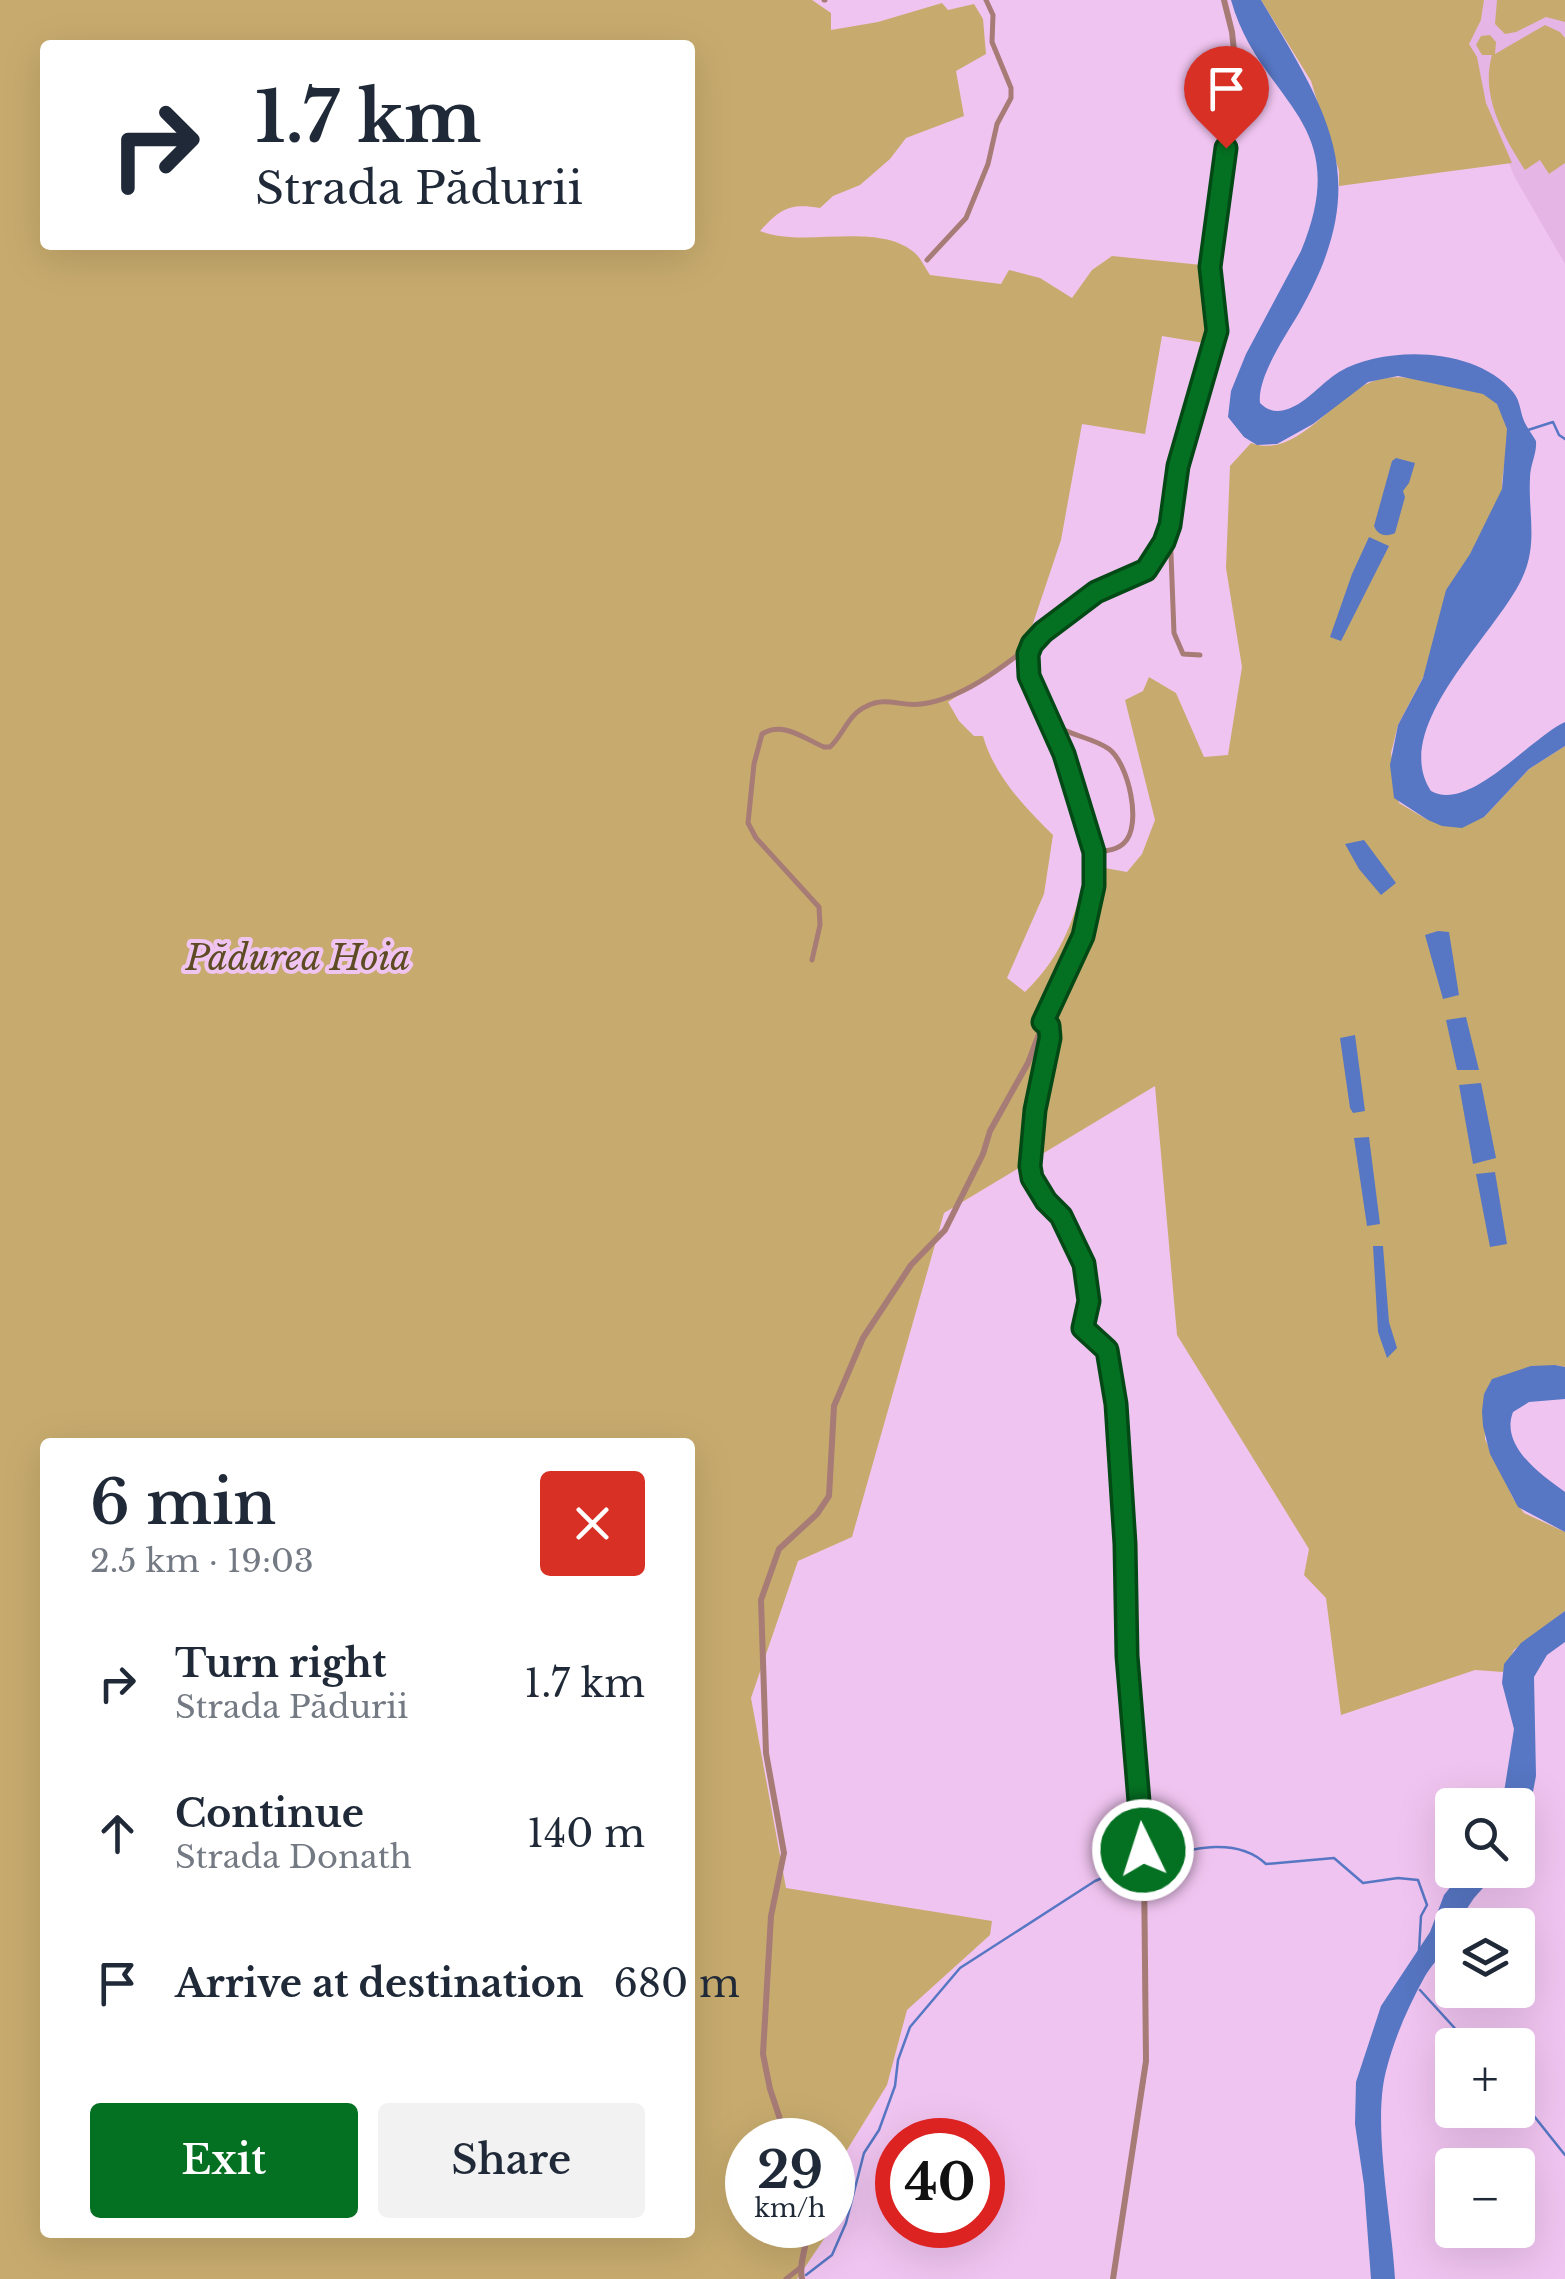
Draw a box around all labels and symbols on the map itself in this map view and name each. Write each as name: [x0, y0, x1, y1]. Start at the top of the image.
pin: [1184, 46, 1269, 149]
park label: Pădurea Hoia: [185, 936, 410, 979]
position arrow: [1091, 1798, 1195, 1902]
speed limit sign: 40: [875, 2118, 1005, 2248]

